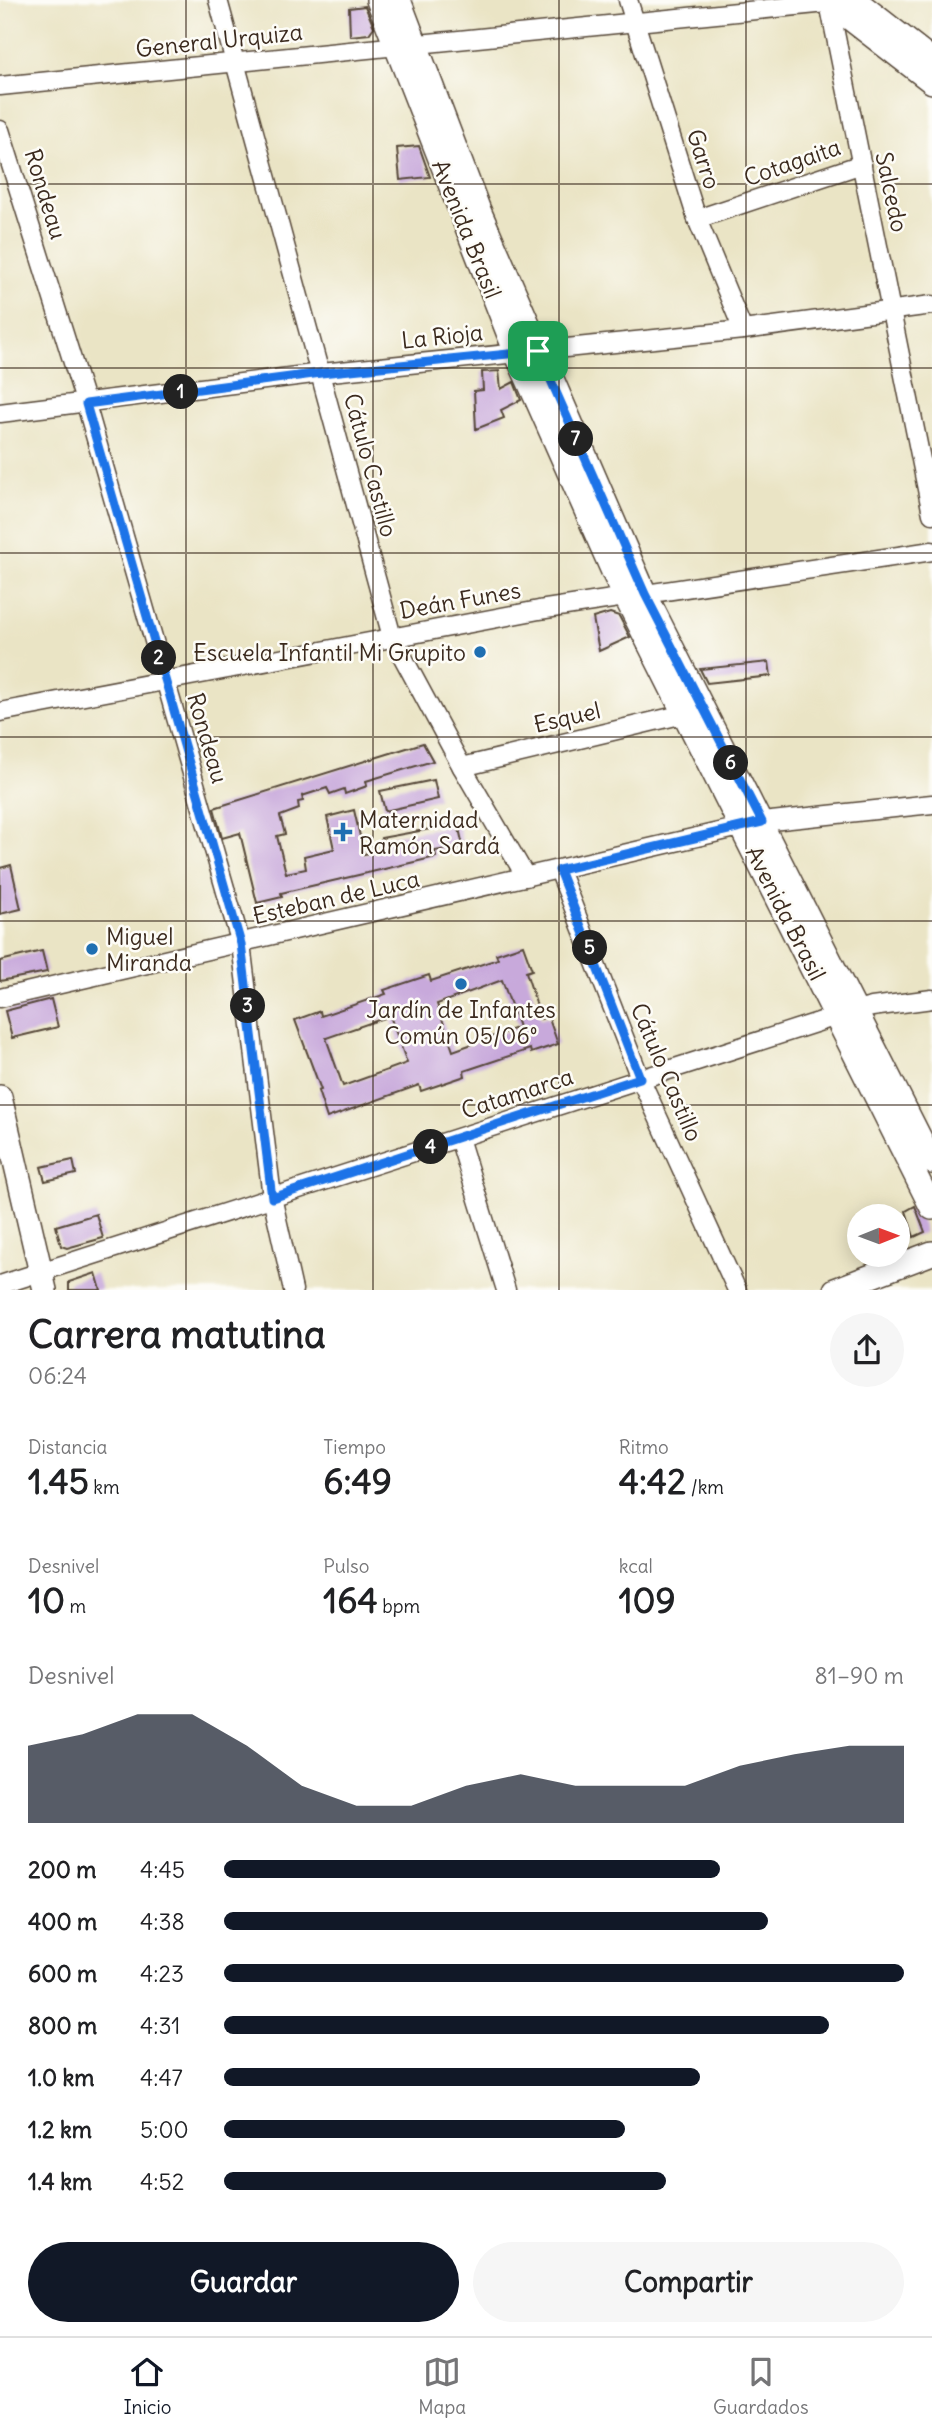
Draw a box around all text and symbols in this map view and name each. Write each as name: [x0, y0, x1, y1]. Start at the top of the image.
street label: General Urquiza: [134, 17, 304, 63]
street label: Garro: [681, 125, 727, 193]
street label: Cotagaita: [740, 132, 844, 192]
street label: Rondeau: [19, 145, 73, 243]
street label: Salcedo: [869, 149, 915, 235]
street label: Avenida Brasil: [426, 155, 508, 303]
street label: La Rioja: [400, 317, 484, 355]
pin: [508, 321, 568, 381]
icon: arrive: [519, 332, 557, 370]
pin: 1: [164, 374, 198, 410]
text: 1: [177, 379, 184, 403]
street label: Cátulo Castillo: [338, 390, 404, 540]
pin: 7: [558, 422, 594, 457]
text: 7: [571, 426, 580, 450]
street label: Deán Funes: [397, 575, 523, 625]
place label: Escuela Infantil Mi Grupito: [193, 638, 466, 667]
pin: 2: [142, 640, 176, 676]
marker: Escuela Infantil Mi Grupito: [472, 644, 488, 660]
text: 2: [153, 645, 164, 669]
street label: Rondeau: [181, 689, 235, 787]
street label: Esquel: [531, 695, 603, 739]
pin: 6: [714, 746, 748, 780]
text: 6: [725, 750, 736, 774]
place label: Maternidad Ramón Sardá: [359, 805, 500, 860]
marker: Maternidad Ramón Sardá: [333, 822, 353, 842]
street label: Avenida Brasil: [740, 841, 832, 985]
street label: Esteban de Luca: [250, 864, 422, 930]
place label: Miguel Miranda: [106, 922, 192, 977]
pin: 5: [572, 930, 608, 965]
text: 5: [584, 935, 595, 959]
marker: Miguel Miranda: [84, 941, 100, 957]
marker: Jardín de Infantes Común 05/06°: [453, 976, 469, 992]
pin: 3: [230, 988, 266, 1024]
text: 3: [242, 993, 253, 1017]
place label: Jardín de Infantes Común 05/06°: [366, 995, 556, 1050]
street label: Cátulo Castillo: [625, 998, 709, 1146]
street label: Catamarca: [457, 1061, 577, 1125]
pin: 4: [414, 1130, 448, 1164]
text: 4: [425, 1134, 436, 1158]
north arrow: [847, 1204, 910, 1267]
map controls: [847, 1204, 910, 1267]
text: Carrera matutina: [28, 1311, 326, 1358]
button: share: [830, 1313, 904, 1387]
text: 06:24: [28, 1361, 87, 1390]
text: Distancia: [28, 1435, 107, 1459]
text: Tiempo: [323, 1435, 386, 1459]
text: Ritmo: [619, 1435, 669, 1459]
text: 1.45: [28, 1459, 89, 1503]
text: 6:49: [323, 1459, 392, 1503]
text: 4:42: [619, 1459, 686, 1503]
text: km: [89, 1475, 120, 1499]
text: /km: [686, 1475, 724, 1499]
text: Desnivel: [28, 1554, 99, 1578]
text: Pulso: [323, 1554, 369, 1578]
text: kcal: [619, 1554, 653, 1578]
text: 10: [28, 1578, 65, 1622]
text: 164: [323, 1578, 378, 1622]
text: 109: [619, 1578, 676, 1622]
text: m: [65, 1594, 86, 1618]
text: bpm: [378, 1594, 420, 1618]
text: Desnivel: [28, 1661, 114, 1690]
text: 81–90 m: [815, 1661, 904, 1690]
text: 200 m: [28, 1855, 97, 1884]
text: 4:45: [140, 1855, 185, 1884]
text: 400 m: [28, 1907, 97, 1936]
text: 4:38: [140, 1907, 185, 1936]
text: 600 m: [28, 1959, 97, 1988]
text: 4:23: [140, 1959, 184, 1988]
text: 800 m: [28, 2011, 97, 2040]
text: 4:31: [140, 2011, 180, 2040]
text: 1.0 km: [28, 2063, 94, 2092]
text: 4:47: [140, 2063, 183, 2092]
text: 1.2 km: [28, 2115, 92, 2144]
text: 5:00: [140, 2115, 189, 2144]
text: 1.4 km: [28, 2167, 92, 2196]
text: 4:52: [140, 2167, 184, 2196]
button: Guardar: [28, 2242, 459, 2322]
button: Compartir: [473, 2242, 904, 2322]
tab: Inicio: [123, 2353, 171, 2419]
tab: Mapa: [418, 2353, 466, 2419]
tab: Guardados: [713, 2353, 809, 2419]

